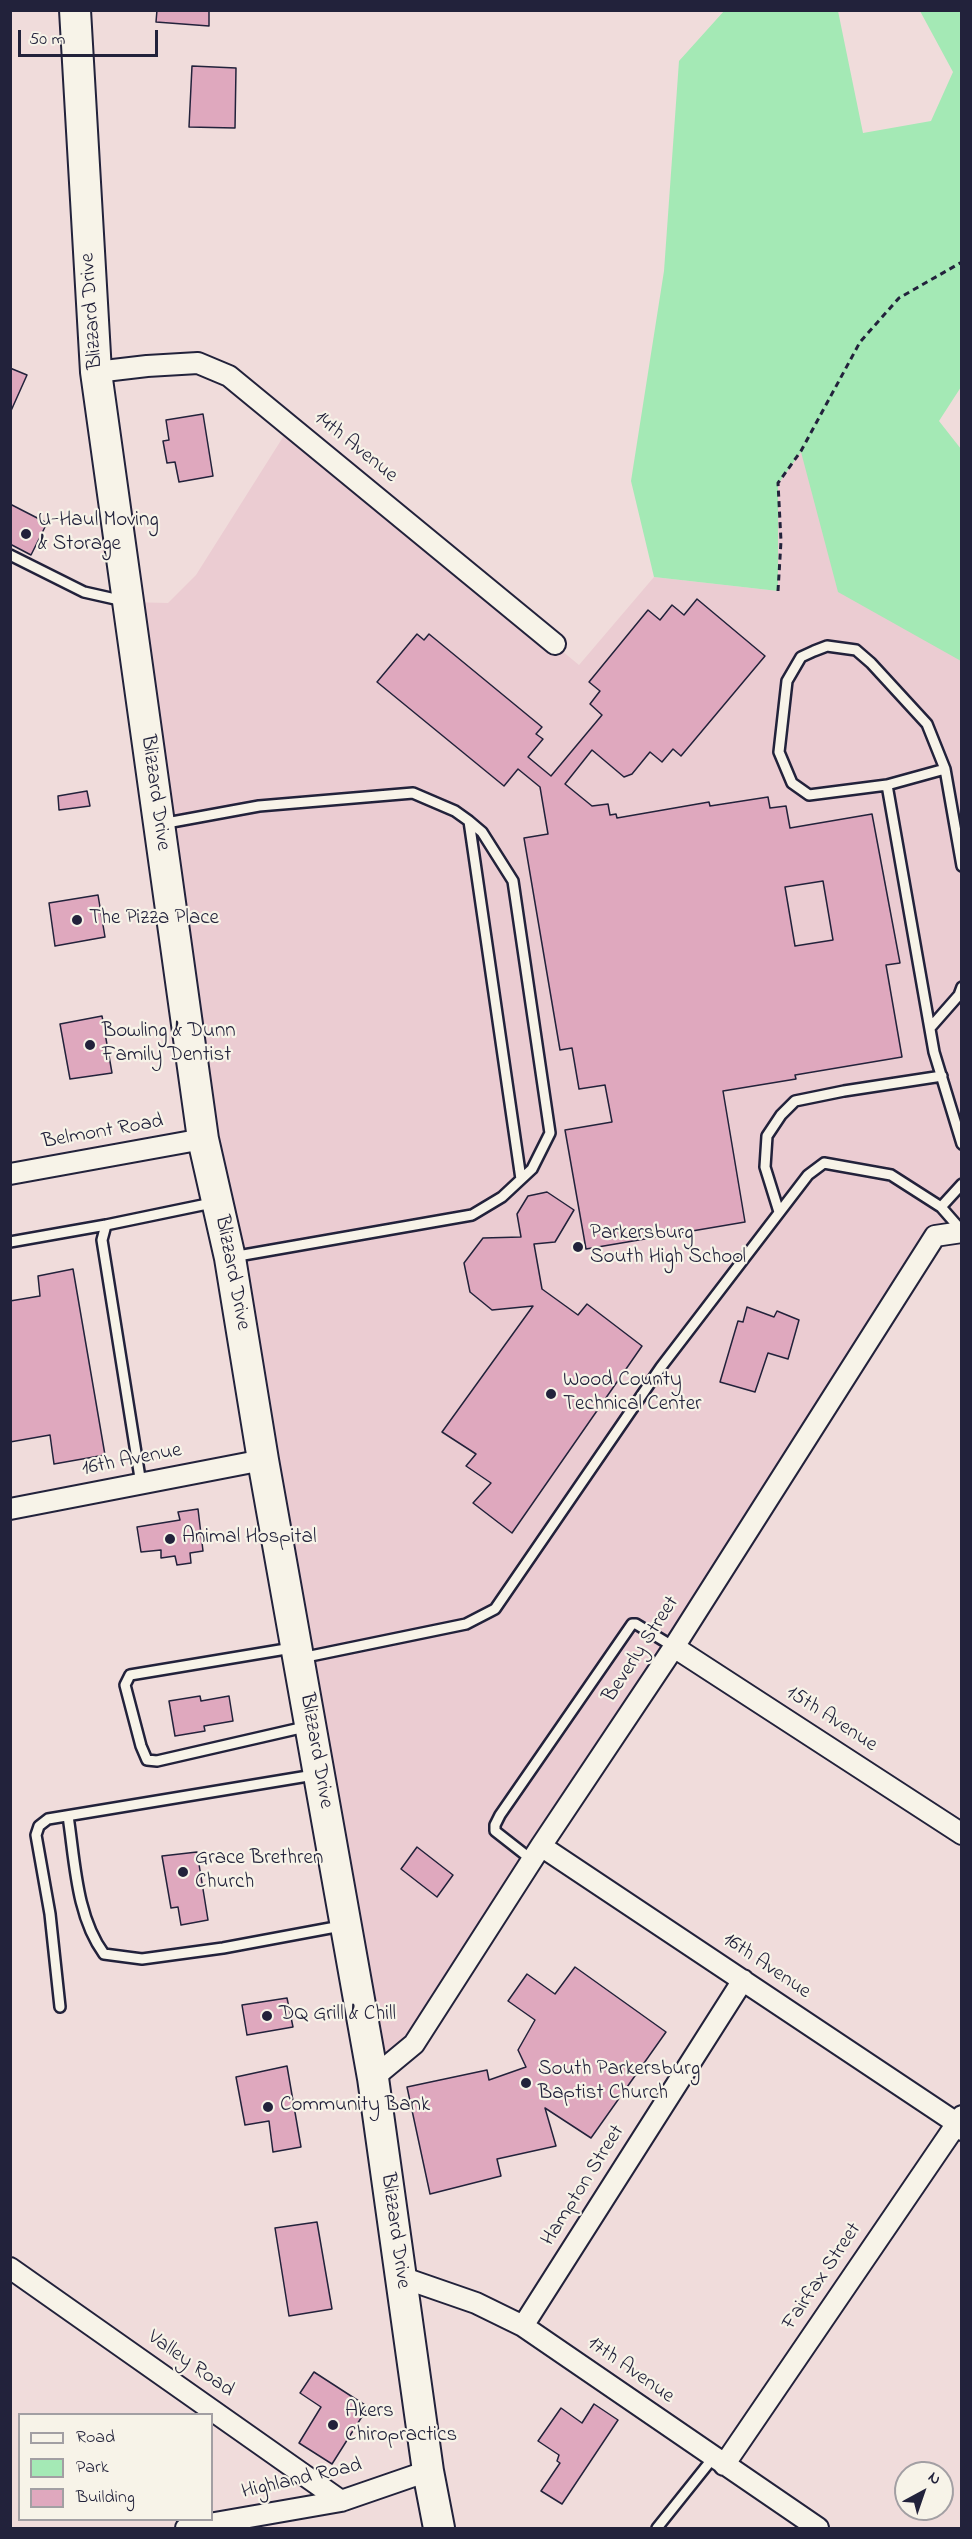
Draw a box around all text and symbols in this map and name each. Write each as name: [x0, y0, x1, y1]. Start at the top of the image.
scale bar: [21, 18, 160, 56]
text: 50 m: [29, 27, 66, 53]
street label: Blizzard Drive: [76, 252, 110, 370]
street label: 14th Avenue: [308, 407, 402, 489]
place label: U-Haul Moving & Storage: [38, 509, 159, 559]
marker: U-Haul Moving & Storage: [19, 527, 33, 541]
street label: Blizzard Drive: [133, 734, 175, 852]
place label: The Pizza Place: [89, 907, 219, 933]
marker: The Pizza Place: [70, 913, 84, 927]
place label: Bowling & Dunn Family Dentist: [102, 1020, 236, 1070]
marker: Bowling & Dunn Family Dentist: [83, 1038, 97, 1052]
street label: Belmont Road: [40, 1110, 166, 1156]
street label: Blizzard Drive: [208, 1213, 254, 1333]
place label: Parkersburg South High School: [590, 1222, 746, 1272]
marker: Parkersburg South High School: [571, 1240, 585, 1254]
place label: Wood County Technical Center: [563, 1369, 702, 1419]
marker: Wood County Technical Center: [544, 1387, 558, 1401]
street label: 16th Avenue: [80, 1439, 184, 1483]
place label: Animal Hospital: [182, 1526, 316, 1552]
marker: Animal Hospital: [163, 1532, 177, 1546]
street label: Beverly Street: [598, 1592, 686, 1708]
street label: 15th Avenue: [781, 1681, 881, 1759]
street label: Blizzard Drive: [292, 1691, 338, 1811]
place label: Grace Brethren Church: [195, 1847, 323, 1897]
marker: Grace Brethren Church: [176, 1865, 190, 1879]
street label: 16th Avenue: [717, 1928, 815, 2006]
place label: DQ Grill & Chill: [279, 2003, 396, 2029]
marker: DQ Grill & Chill: [260, 2009, 274, 2023]
place label: South Parkersburg Baptist Church: [538, 2058, 700, 2108]
marker: South Parkersburg Baptist Church: [519, 2076, 533, 2090]
place label: Community Bank: [280, 2094, 430, 2120]
marker: Community Bank: [261, 2100, 275, 2114]
street label: Hampton Street: [537, 2121, 631, 2251]
street label: Blizzard Drive: [373, 2172, 415, 2290]
street label: Fairfax Street: [778, 2219, 868, 2335]
street label: Valley Road: [142, 2326, 238, 2404]
street label: 17th Avenue: [582, 2332, 678, 2410]
place label: Akers Chiropractics: [345, 2400, 457, 2450]
legend: [18, 2413, 213, 2521]
marker: Akers Chiropractics: [326, 2418, 340, 2432]
text: Road: [76, 2425, 115, 2451]
street label: Highland Road: [239, 2454, 365, 2506]
text: Park: [76, 2455, 109, 2481]
north arrow: [894, 2461, 954, 2521]
text: N: [922, 2466, 946, 2491]
text: Building: [76, 2485, 135, 2511]

